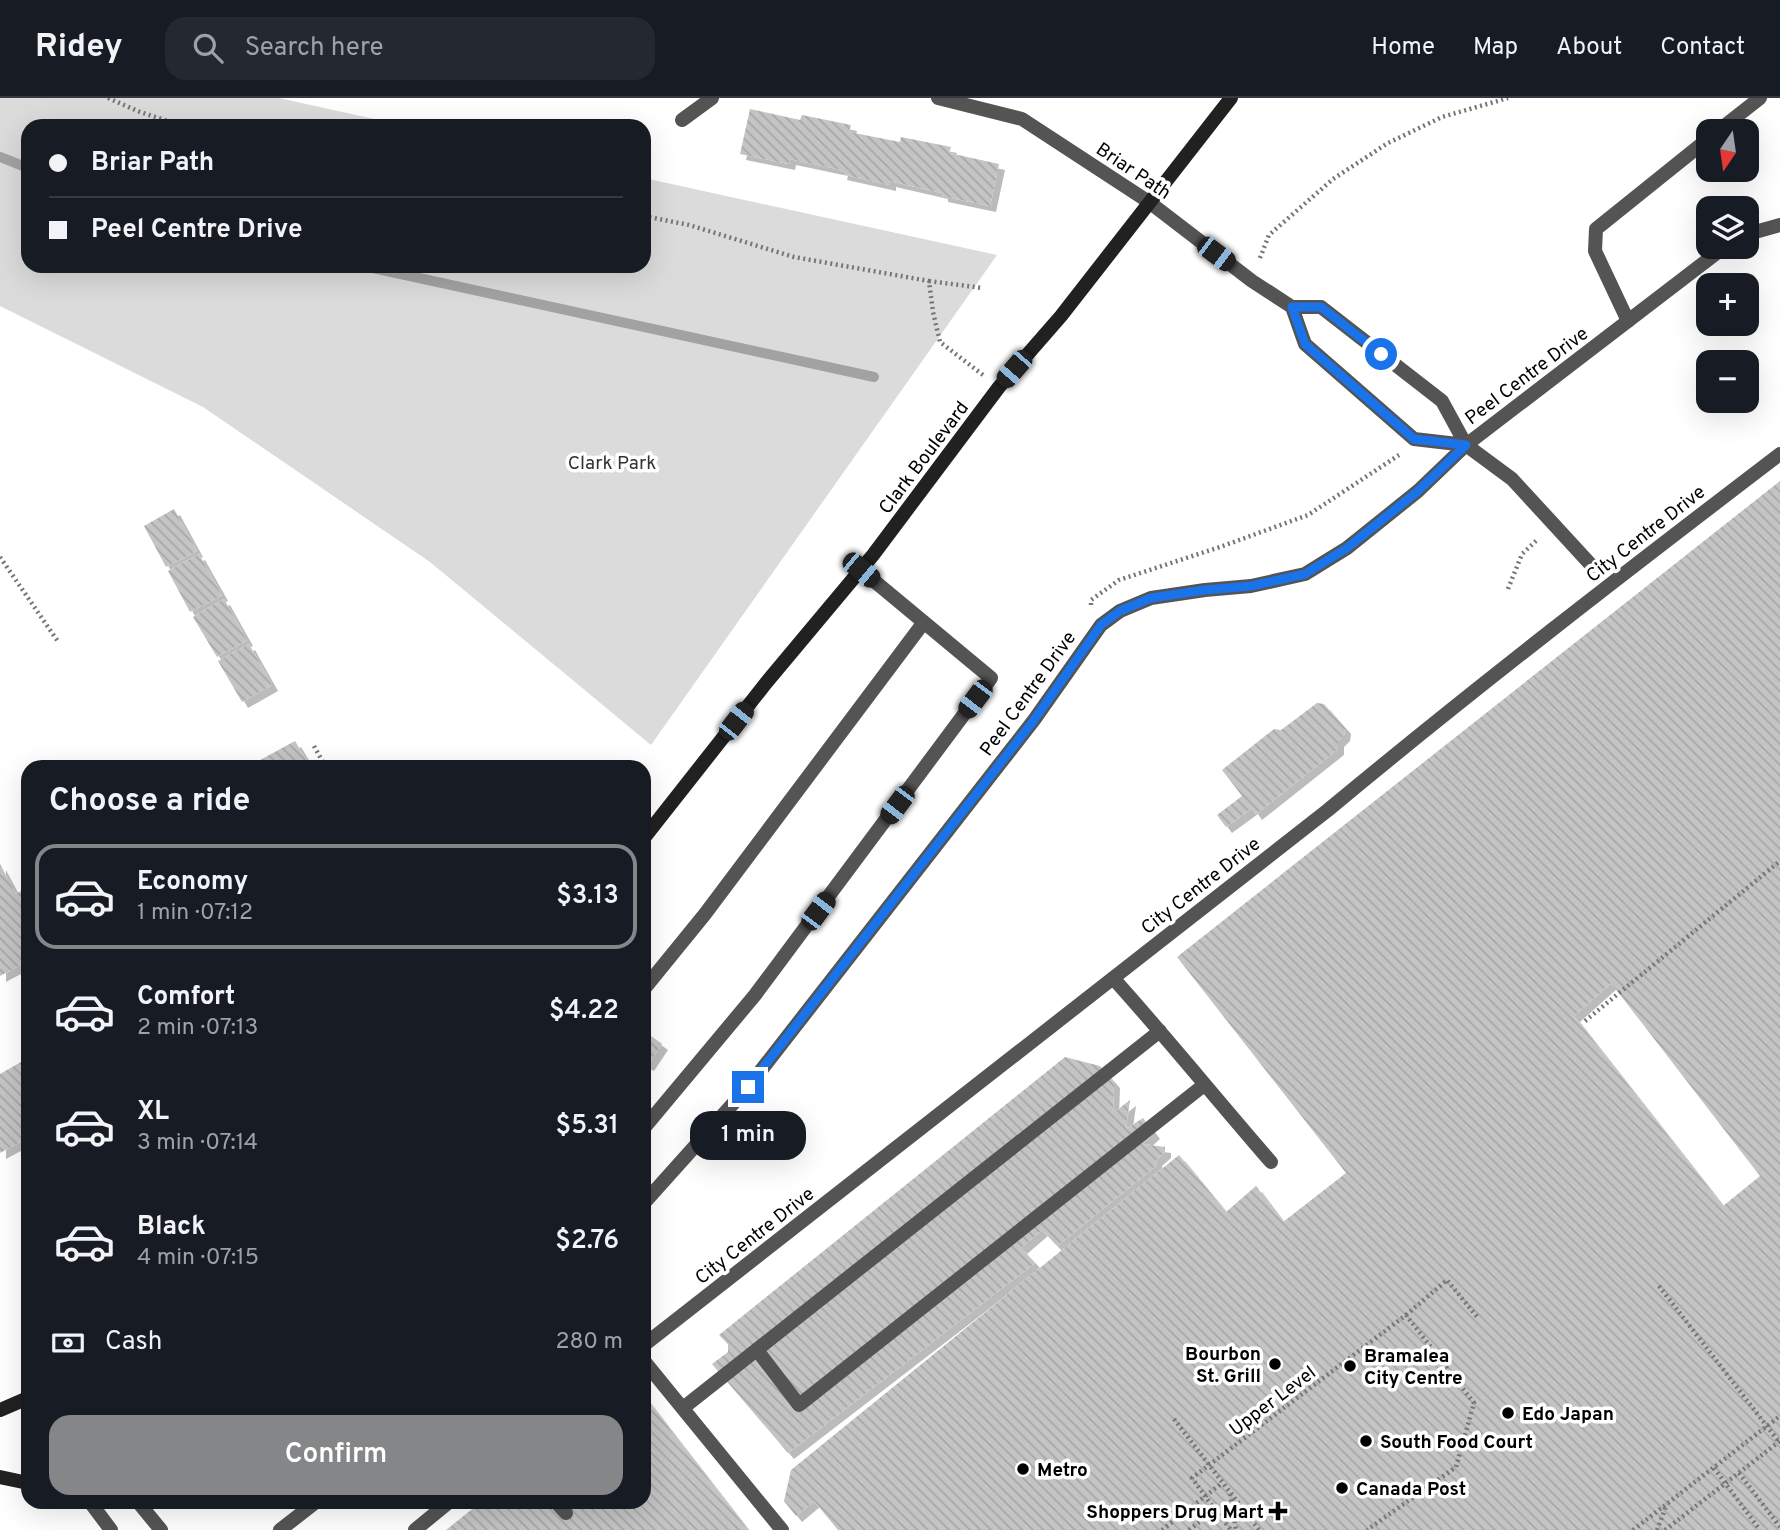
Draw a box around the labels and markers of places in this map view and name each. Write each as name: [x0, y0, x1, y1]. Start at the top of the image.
place label: Bourbon St. Grill: [1185, 1343, 1261, 1389]
place label: Bramalea City Centre: [1364, 1345, 1463, 1391]
marker: Bourbon St. Grill: [1267, 1356, 1283, 1372]
marker: Bramalea City Centre: [1342, 1358, 1358, 1374]
place label: Edo Japan: [1522, 1403, 1614, 1427]
marker: Edo Japan: [1500, 1405, 1516, 1421]
place label: South Food Court: [1380, 1431, 1533, 1455]
marker: South Food Court: [1358, 1433, 1374, 1449]
place label: Metro: [1037, 1459, 1088, 1483]
marker: Metro: [1015, 1461, 1031, 1477]
place label: Canada Post: [1356, 1478, 1466, 1502]
marker: Canada Post: [1334, 1480, 1350, 1496]
place label: Shoppers Drug Mart: [1086, 1501, 1264, 1525]
marker: Shoppers Drug Mart: [1270, 1503, 1286, 1519]

